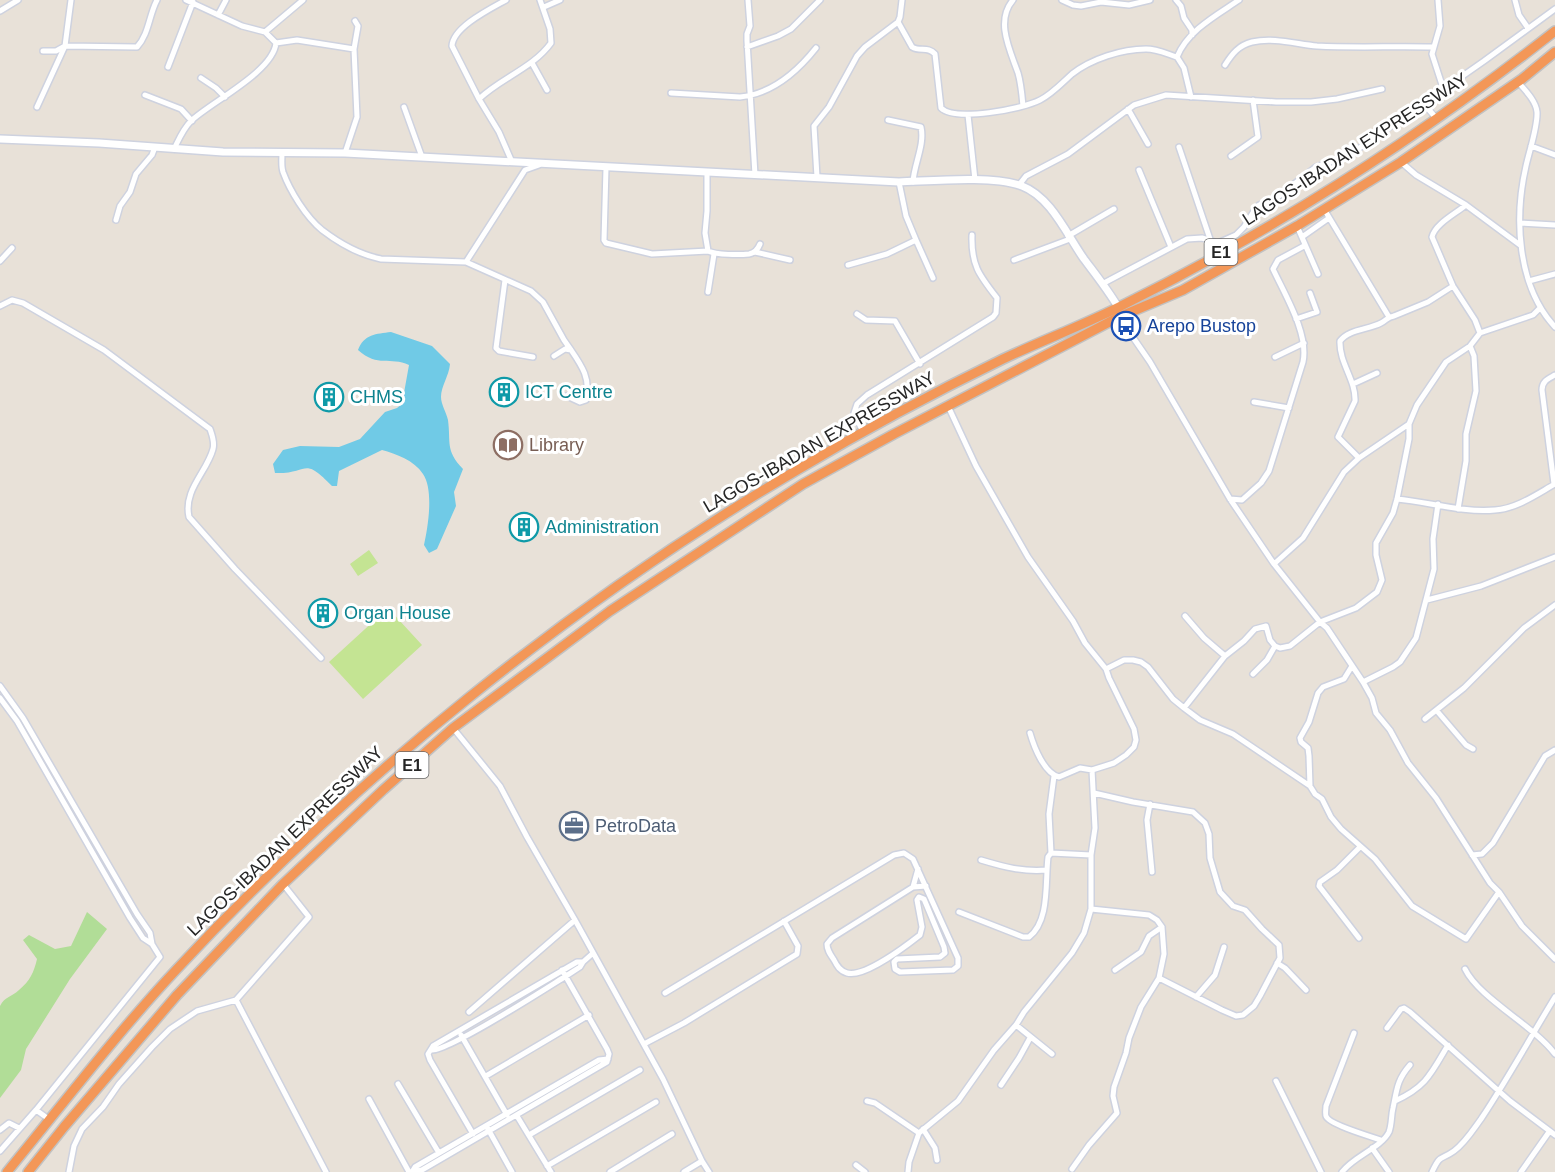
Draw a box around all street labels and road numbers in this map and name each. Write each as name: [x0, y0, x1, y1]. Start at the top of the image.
street label: LAGOS-IBADAN EXPRESSWAY: [1239, 69, 1471, 229]
road number: E1: [1204, 239, 1238, 265]
street label: LAGOS-IBADAN EXPRESSWAY: [700, 367, 938, 517]
street label: LAGOS-IBADAN EXPRESSWAY: [183, 742, 387, 940]
road number: E1: [396, 752, 428, 778]

